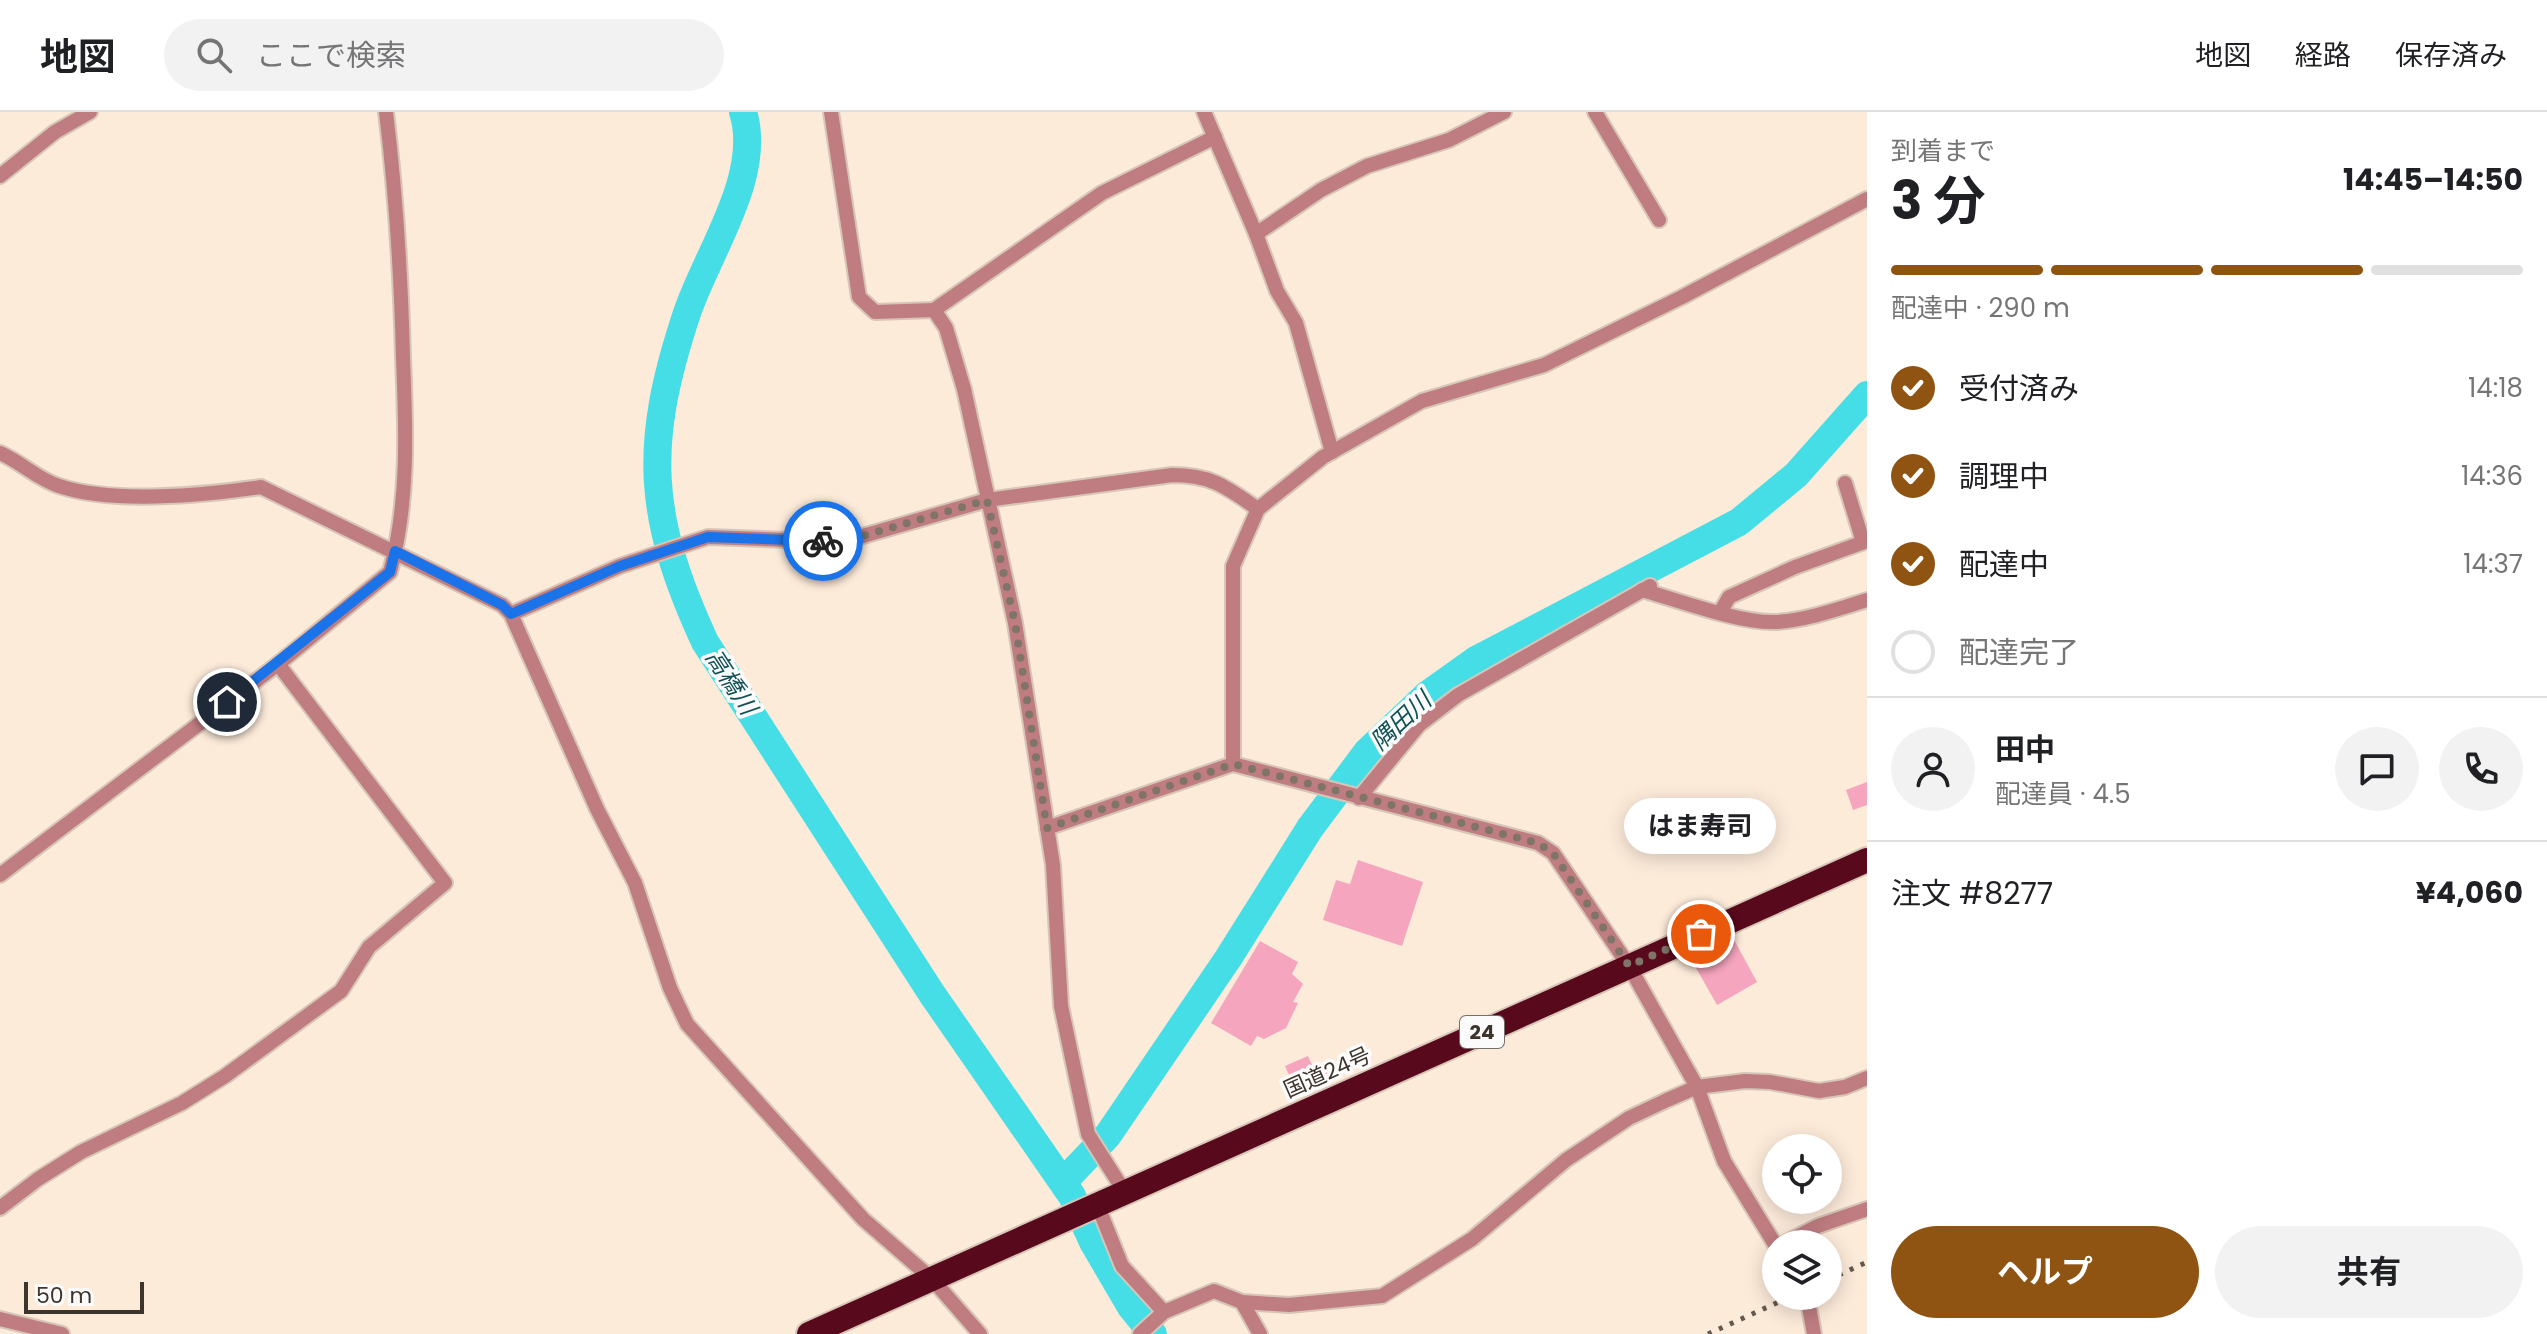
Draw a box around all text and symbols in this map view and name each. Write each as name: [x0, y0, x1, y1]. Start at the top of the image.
search box: [164, 19, 724, 91]
text: 地図: [40, 30, 116, 83]
icon: search: [192, 33, 236, 77]
text: ここで検索: [256, 34, 406, 77]
text: 地図: [2195, 36, 2251, 75]
text: 経路: [2295, 36, 2351, 75]
text: 保存済み: [2395, 36, 2507, 75]
text: 到着まで: [1891, 133, 1995, 169]
text: 14:45–14:50: [2343, 158, 2523, 201]
text: 3 分: [1891, 164, 1985, 237]
text: 配達中 · 290 m: [1891, 290, 2070, 326]
icon: check: [1891, 366, 1935, 410]
text: 受付済み: [1959, 367, 2079, 410]
text: 14:18: [2468, 370, 2523, 406]
icon: check: [1891, 454, 1935, 498]
text: 調理中: [1959, 455, 2049, 498]
text: 14:36: [2461, 458, 2523, 494]
courier: [783, 501, 863, 581]
icon: bike: [801, 519, 845, 563]
icon: check: [1891, 542, 1935, 586]
text: 配達中: [1959, 543, 2049, 586]
text: 14:37: [2463, 546, 2523, 582]
text: 配達完了: [1959, 631, 2079, 674]
water label: 高橋川: [698, 643, 766, 723]
pin: [193, 668, 261, 736]
icon: home: [205, 680, 249, 724]
water label: 隅田川: [1363, 682, 1440, 757]
button: person: [1891, 727, 1975, 811]
button: chat: [2335, 727, 2419, 811]
button: phone: [2439, 727, 2523, 811]
text: 田中: [1995, 728, 2055, 771]
text: 配達員 · 4.5: [1995, 776, 2131, 812]
callout: はま寿司: [1625, 798, 1777, 854]
text: はま寿司: [1648, 808, 1752, 844]
text: ¥4,060: [2416, 871, 2523, 914]
text: 注文 #8277: [1891, 872, 2053, 915]
pin: [1667, 900, 1735, 968]
icon: bag: [1679, 912, 1723, 956]
road number: 24: [1460, 1016, 1504, 1048]
street label: 国道24号: [1279, 1039, 1376, 1105]
map controls: [1762, 1134, 1842, 1310]
button: locate: [1762, 1134, 1842, 1214]
button: ヘルプ: [1891, 1226, 2199, 1318]
button: 共有: [2215, 1226, 2523, 1318]
button: layers: [1762, 1230, 1842, 1310]
scale bar: [24, 1278, 144, 1314]
text: 50 m: [36, 1280, 92, 1311]

